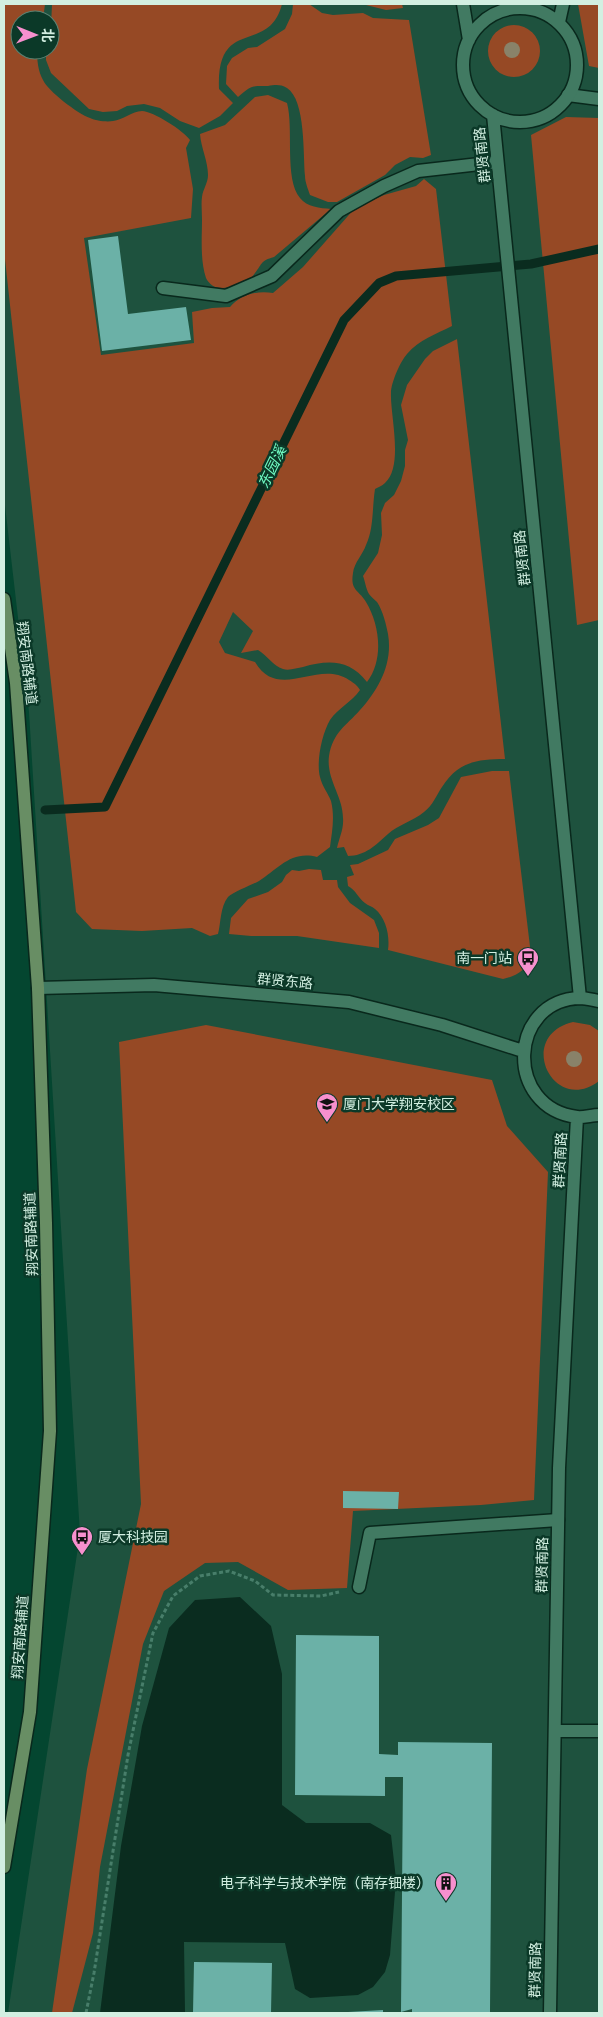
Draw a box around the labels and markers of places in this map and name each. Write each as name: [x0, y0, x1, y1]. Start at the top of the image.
bus stop icon: 南一门站: [516, 946, 540, 977]
place label: 南一门站: [456, 948, 512, 967]
school or university icon: 厦门大学翔安校区: [315, 1092, 339, 1123]
place label: 厦门大学翔安校区: [343, 1094, 455, 1113]
bus stop icon: 厦大科技园: [70, 1525, 94, 1556]
place label: 厦大科技园: [98, 1527, 168, 1546]
building icon: 电子科学与技术学院（南存钿楼）: [434, 1871, 458, 1902]
place label: 电子科学与技术学院（南存钿楼）: [220, 1873, 430, 1892]

